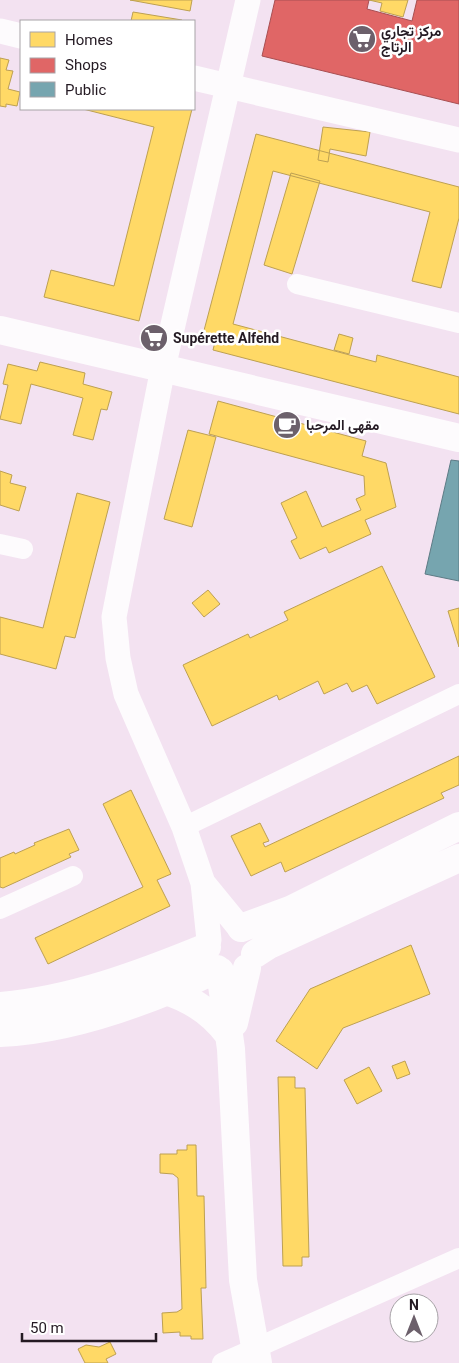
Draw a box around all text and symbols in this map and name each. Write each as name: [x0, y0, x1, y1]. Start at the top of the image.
legend: [20, 20, 195, 110]
place label: مركز تجاري الرتاج: [381, 23, 442, 57]
supermarket icon: مركز تجاري الرتاج: [347, 24, 377, 54]
text: Homes: [65, 31, 113, 49]
text: Shops: [65, 56, 107, 74]
text: Public: [65, 81, 106, 99]
supermarket icon: Supérette Alfehd: [139, 323, 169, 353]
place label: Supérette Alfehd: [173, 330, 279, 346]
cafe icon: مقهى المرحبا: [272, 410, 302, 440]
place label: مقهى المرحبا: [306, 417, 380, 434]
north arrow: [389, 1293, 439, 1343]
text: N: [409, 1297, 419, 1313]
scale bar: [22, 1310, 156, 1342]
text: 50 m: [30, 1319, 64, 1337]

